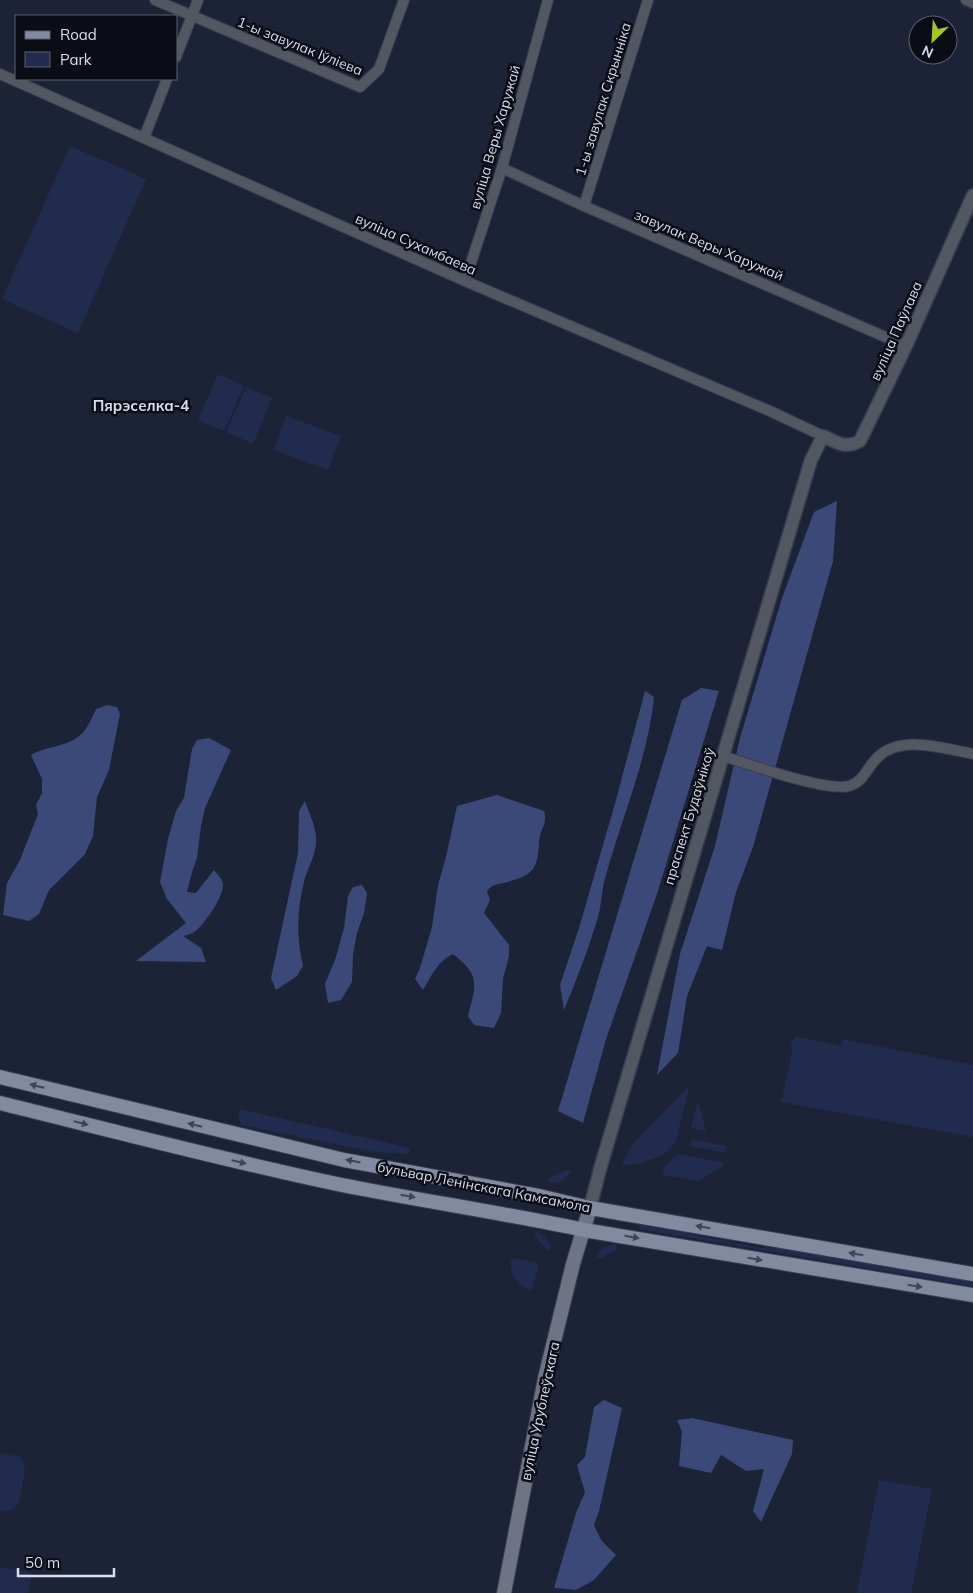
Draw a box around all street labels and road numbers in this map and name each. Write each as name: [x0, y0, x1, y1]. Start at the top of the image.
street label: 1-ы завулак Іўліева: [235, 13, 365, 79]
street label: 1-ы завулак Скрынніка: [571, 20, 635, 178]
street label: вуліца Веры Харужай: [466, 63, 524, 211]
street label: завулак Веры Харужай: [632, 205, 786, 285]
street label: вуліца Сухамбаева: [353, 209, 479, 279]
street label: вуліца Паўлава: [866, 279, 926, 383]
street label: праспект Будаўнікоў: [660, 745, 719, 887]
street label: бульвар Ленінскага Камсамола: [376, 1157, 592, 1217]
street label: вуліца Урублеўскага: [517, 1340, 563, 1482]

